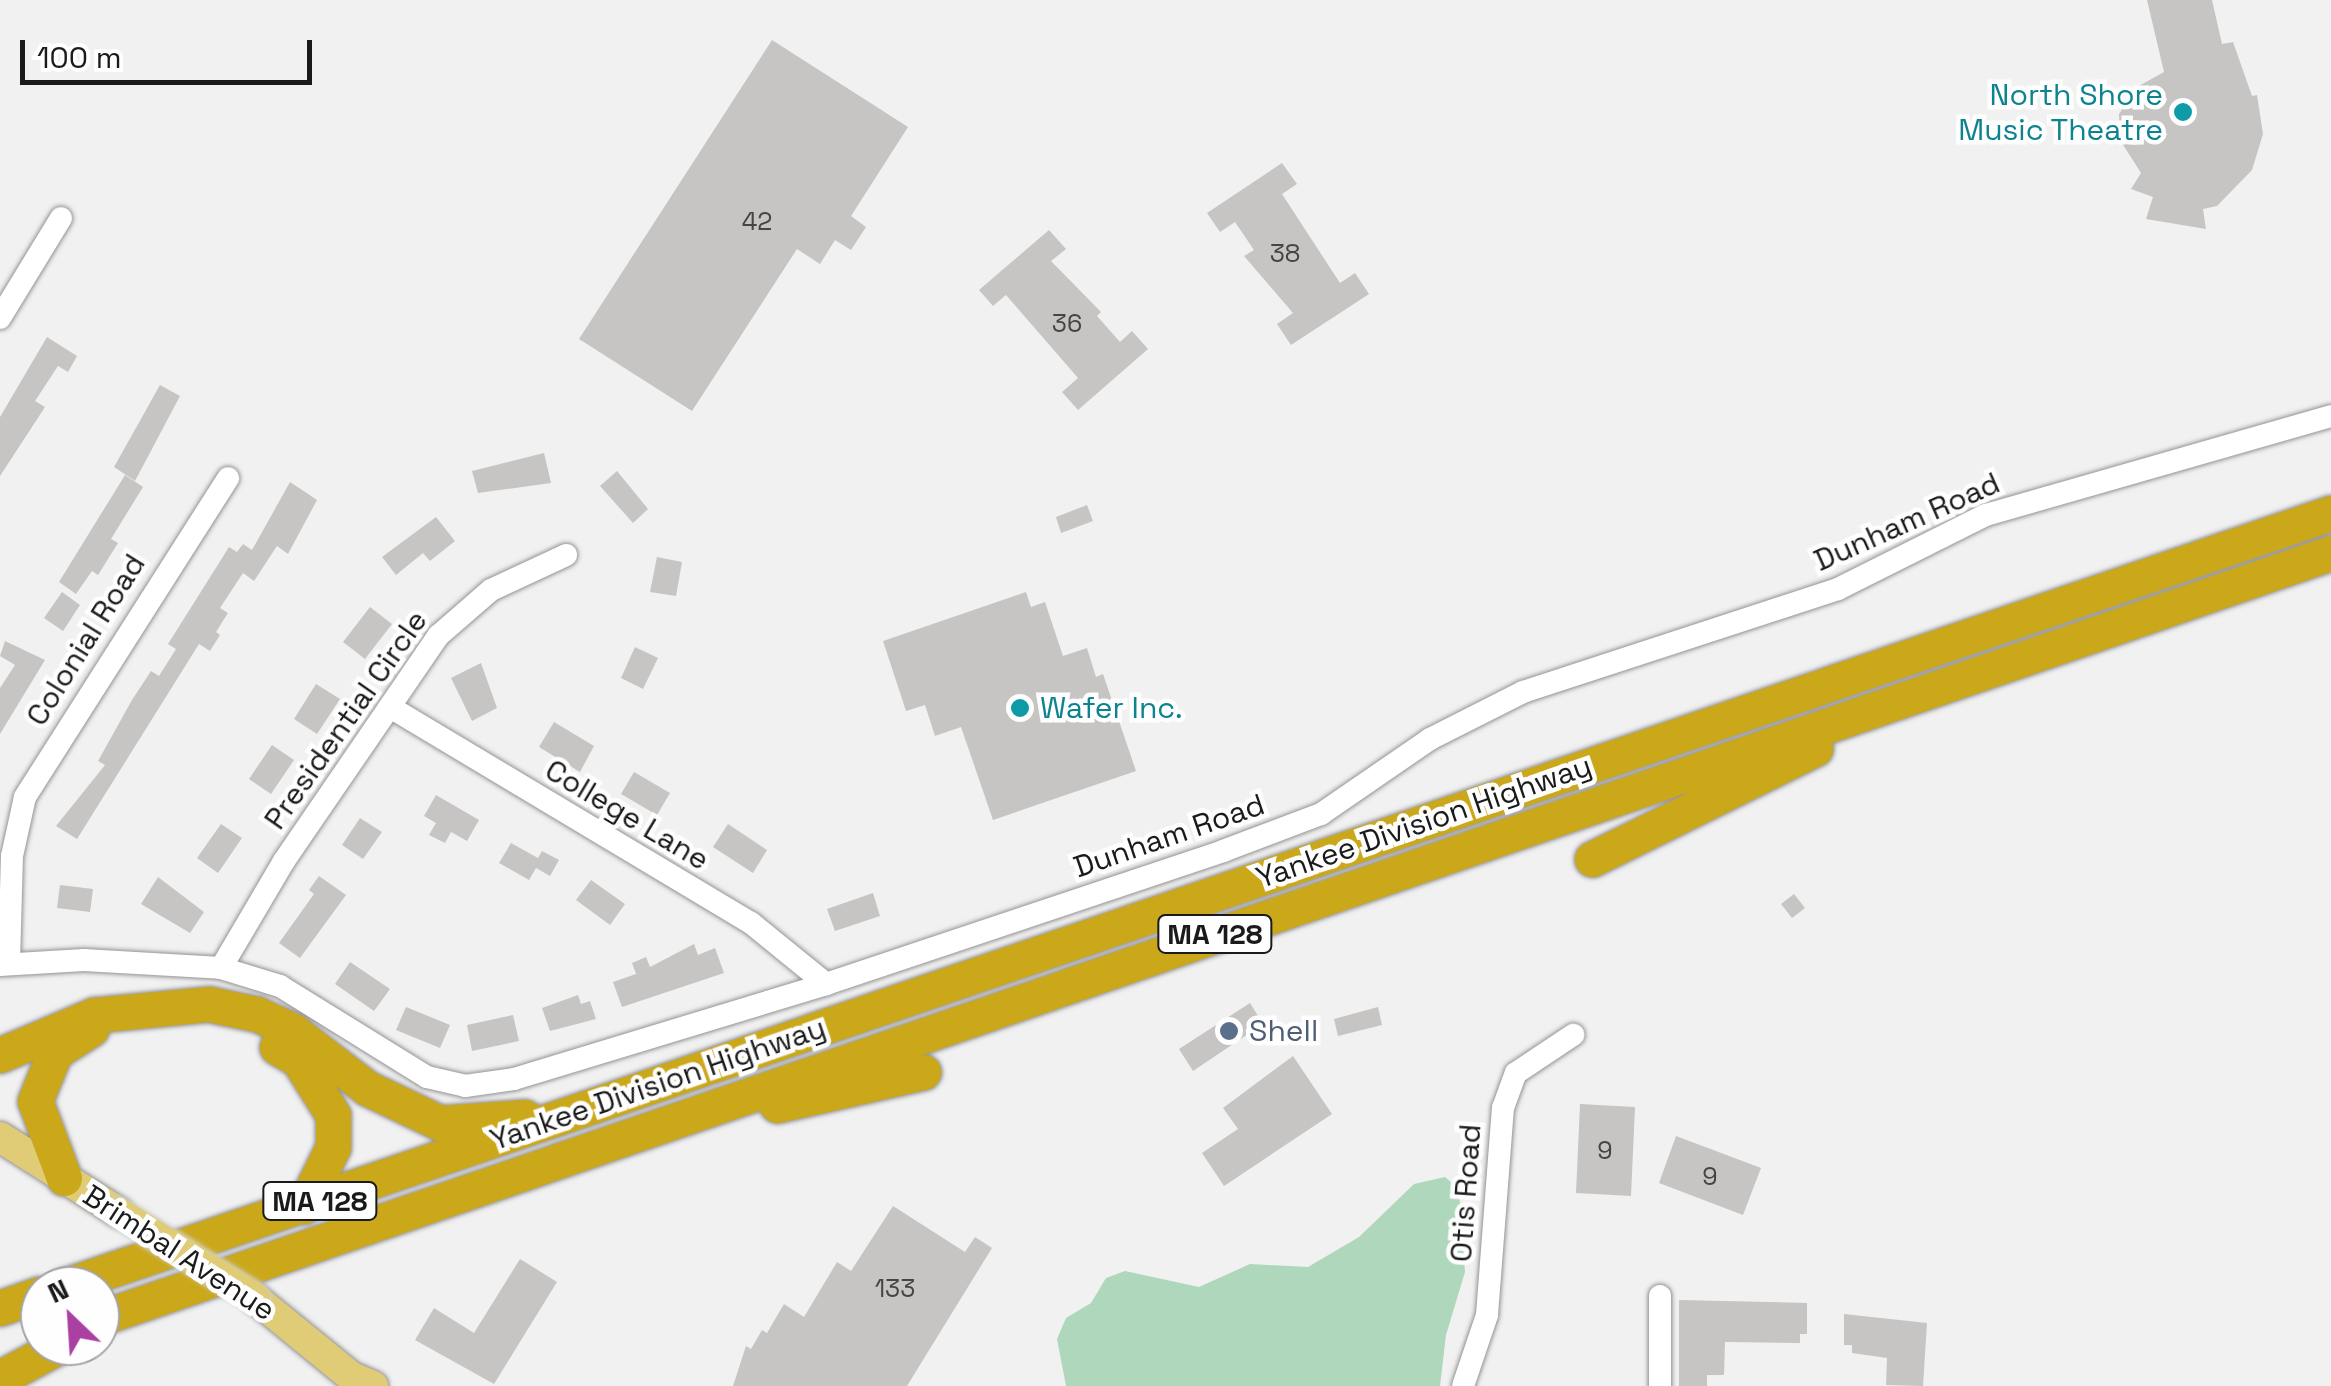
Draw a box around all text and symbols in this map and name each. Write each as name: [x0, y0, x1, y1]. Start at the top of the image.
scale bar: [25, 20, 318, 82]
text: 100 m: [37, 38, 122, 77]
place label: North Shore Music Theatre: [1957, 77, 2163, 148]
marker: North Shore Music Theatre: [2172, 101, 2194, 123]
house number: 42: [742, 206, 772, 236]
house number: 38: [1270, 238, 1300, 268]
house number: 36: [1052, 308, 1082, 338]
street label: Dunham Road: [1809, 465, 2005, 579]
street label: Colonial Road: [19, 548, 153, 732]
street label: Presidential Circle: [257, 604, 435, 836]
place label: Wafer Inc.: [1040, 690, 1183, 726]
marker: Wafer Inc.: [1009, 697, 1031, 719]
street label: Yankee Division Highway: [1252, 748, 1596, 896]
street label: College Lane: [539, 752, 715, 878]
street label: Dunham Road: [1069, 787, 1269, 885]
road number: MA 128: [1155, 911, 1275, 957]
street label: Yankee Division Highway: [486, 1010, 830, 1158]
place label: Shell: [1249, 1013, 1318, 1049]
marker: Shell: [1218, 1020, 1240, 1042]
street label: Otis Road: [1443, 1123, 1489, 1263]
house number: 9: [1597, 1135, 1613, 1165]
house number: 9: [1702, 1161, 1718, 1191]
street label: Brimbal Avenue: [76, 1177, 282, 1329]
road number: MA 128: [260, 1178, 380, 1224]
north arrow: [20, 1266, 120, 1366]
text: N: [42, 1270, 74, 1311]
house number: 133: [875, 1273, 915, 1303]

